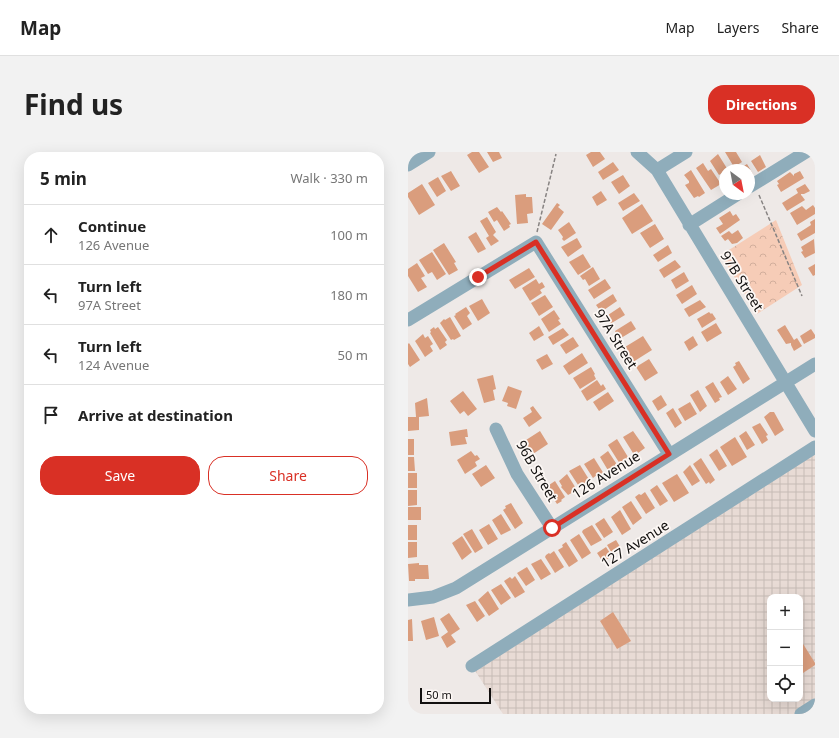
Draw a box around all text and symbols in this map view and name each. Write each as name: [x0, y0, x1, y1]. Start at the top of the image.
text: Map: [20, 15, 61, 41]
text: Map: [666, 18, 695, 37]
text: Layers: [717, 18, 759, 37]
text: Share: [781, 18, 819, 37]
text: Find us: [24, 85, 123, 123]
button: Directions: [708, 85, 815, 124]
north arrow: [719, 164, 755, 200]
text: 5 min: [40, 167, 87, 190]
text: Walk · 330 m: [290, 169, 368, 187]
text: Continue: [78, 216, 146, 236]
icon: ahead: [40, 224, 62, 246]
text: 100 m: [330, 226, 368, 244]
text: 126 Avenue: [78, 236, 149, 254]
street label: 97B Street: [716, 247, 768, 315]
route end: [469, 268, 487, 286]
text: Turn left: [78, 276, 142, 296]
icon: left: [40, 284, 62, 306]
text: 180 m: [330, 286, 368, 304]
text: 97A Street: [78, 296, 141, 314]
street label: 97A Street: [590, 305, 642, 372]
text: Turn left: [78, 336, 142, 356]
icon: left: [40, 344, 62, 366]
text: 50 m: [338, 346, 368, 364]
text: 124 Avenue: [78, 356, 149, 374]
icon: arrive: [40, 404, 62, 426]
text: Arrive at destination: [78, 405, 233, 425]
street label: 96B Street: [512, 437, 563, 505]
street label: 126 Avenue: [568, 446, 643, 503]
button: Save: [40, 456, 200, 495]
button: Share: [208, 456, 368, 495]
street label: 127 Avenue: [597, 515, 672, 572]
route start: [543, 519, 561, 537]
map controls: [767, 594, 803, 702]
button: +: [767, 594, 803, 630]
button: −: [767, 630, 803, 666]
button: locate: [767, 666, 803, 702]
scale bar: [420, 686, 491, 705]
text: 50 m: [426, 687, 452, 702]

